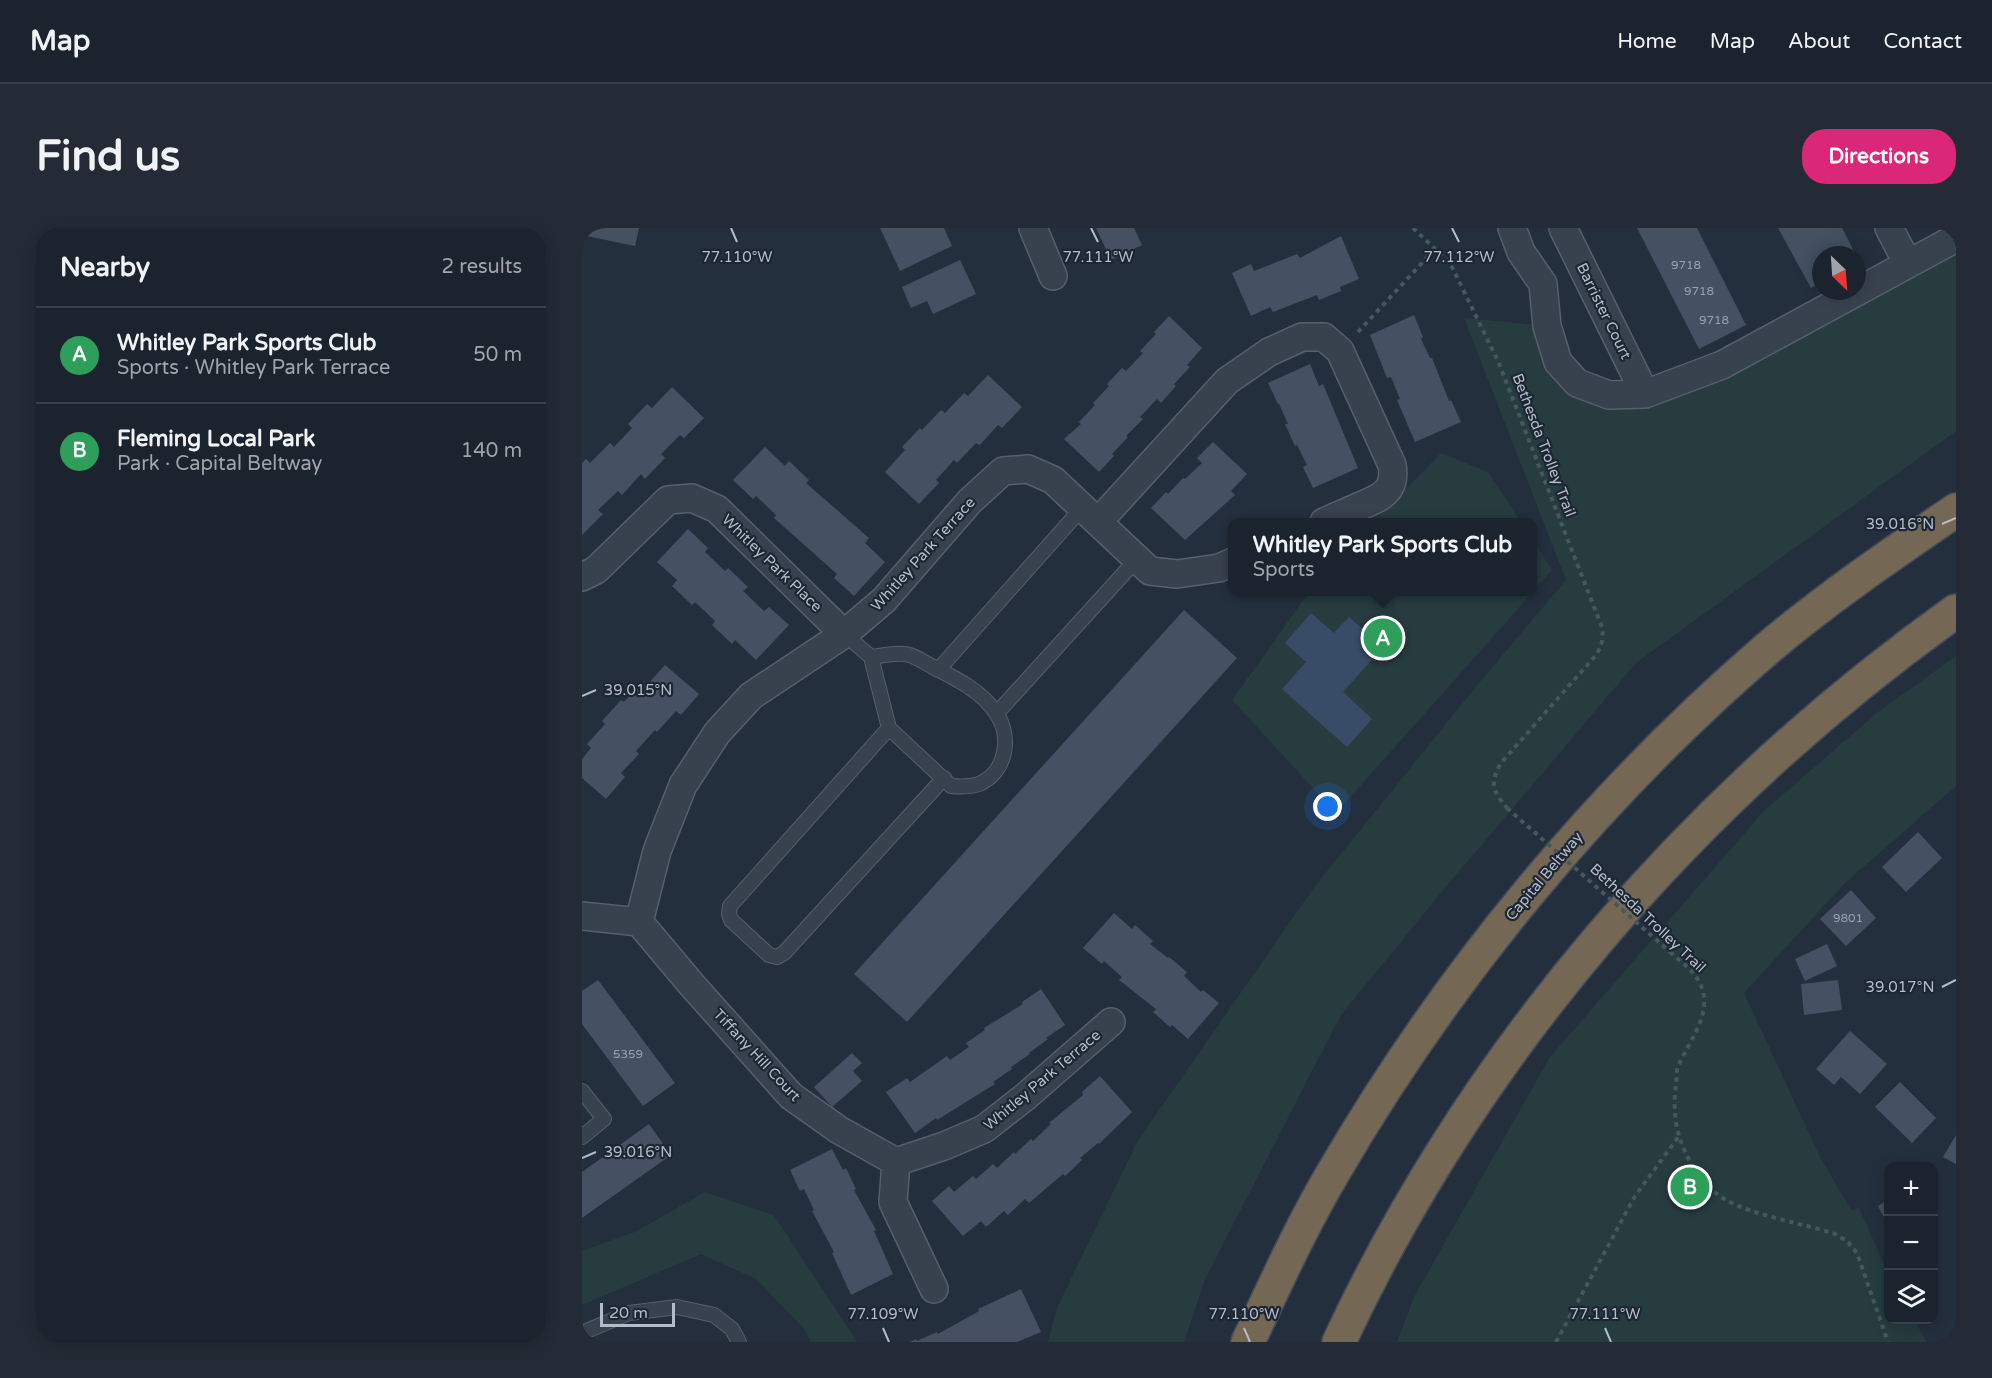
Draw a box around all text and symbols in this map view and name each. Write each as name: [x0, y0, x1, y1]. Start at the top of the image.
text: Map: [30, 24, 90, 58]
text: Home: [1617, 29, 1677, 54]
text: Map: [1710, 29, 1755, 54]
text: About: [1788, 29, 1850, 54]
text: Contact: [1883, 29, 1962, 54]
button: Directions: [1802, 129, 1956, 184]
text: Find us: [36, 131, 180, 182]
north arrow: [1812, 246, 1866, 300]
text: 77.110°W: [701, 248, 773, 266]
text: 77.111°W: [1062, 248, 1134, 266]
text: 77.112°W: [1423, 248, 1495, 266]
text: Nearby: [60, 252, 150, 283]
text: 2 results: [442, 255, 522, 279]
house number: 9718: [1671, 258, 1701, 272]
street label: Barrister Court: [1573, 260, 1635, 362]
house number: 9718: [1684, 284, 1714, 298]
house number: 9718: [1699, 313, 1729, 327]
text: Whitley Park Sports Club: [117, 330, 376, 356]
text: A: [72, 343, 87, 367]
text: 50 m: [473, 343, 522, 367]
text: Sports · Whitley Park Terrace: [117, 356, 390, 380]
street label: Bethesda Trolley Trail: [1508, 371, 1580, 519]
text: Fleming Local Park: [117, 426, 315, 452]
text: B: [73, 439, 86, 463]
text: 140 m: [461, 439, 522, 463]
text: Park · Capital Beltway: [117, 452, 322, 476]
street label: Whitley Park Terrace: [867, 493, 979, 615]
street label: Whitley Park Place: [718, 511, 826, 615]
text: 39.016°N: [1866, 515, 1934, 533]
popup: [1228, 518, 1537, 596]
text: Whitley Park Sports Club: [1253, 532, 1512, 558]
text: Sports: [1253, 558, 1315, 582]
pin: A: [1364, 616, 1402, 660]
text: 39.015°N: [604, 681, 672, 699]
your location: [1313, 792, 1342, 821]
street label: Capital Beltway: [1502, 828, 1586, 924]
street label: Bethesda Trolley Trail: [1586, 860, 1710, 976]
house number: 9801: [1833, 911, 1863, 925]
text: 39.017°N: [1865, 978, 1935, 996]
street label: Tiffany Hill Court: [710, 1005, 805, 1105]
street label: Whitley Park Terrace: [980, 1026, 1104, 1134]
house number: 5359: [613, 1047, 643, 1061]
text: 39.016°N: [604, 1143, 672, 1161]
map controls: [1884, 1162, 1938, 1324]
button: +: [1884, 1162, 1938, 1216]
pin: B: [1670, 1164, 1710, 1210]
button: −: [1884, 1216, 1938, 1270]
button: layers: [1884, 1270, 1938, 1324]
scale bar: [600, 1300, 675, 1328]
text: 20 m: [609, 1303, 648, 1323]
text: 77.109°W: [847, 1305, 919, 1323]
text: 77.110°W: [1208, 1305, 1280, 1323]
text: 77.111°W: [1569, 1305, 1641, 1323]

